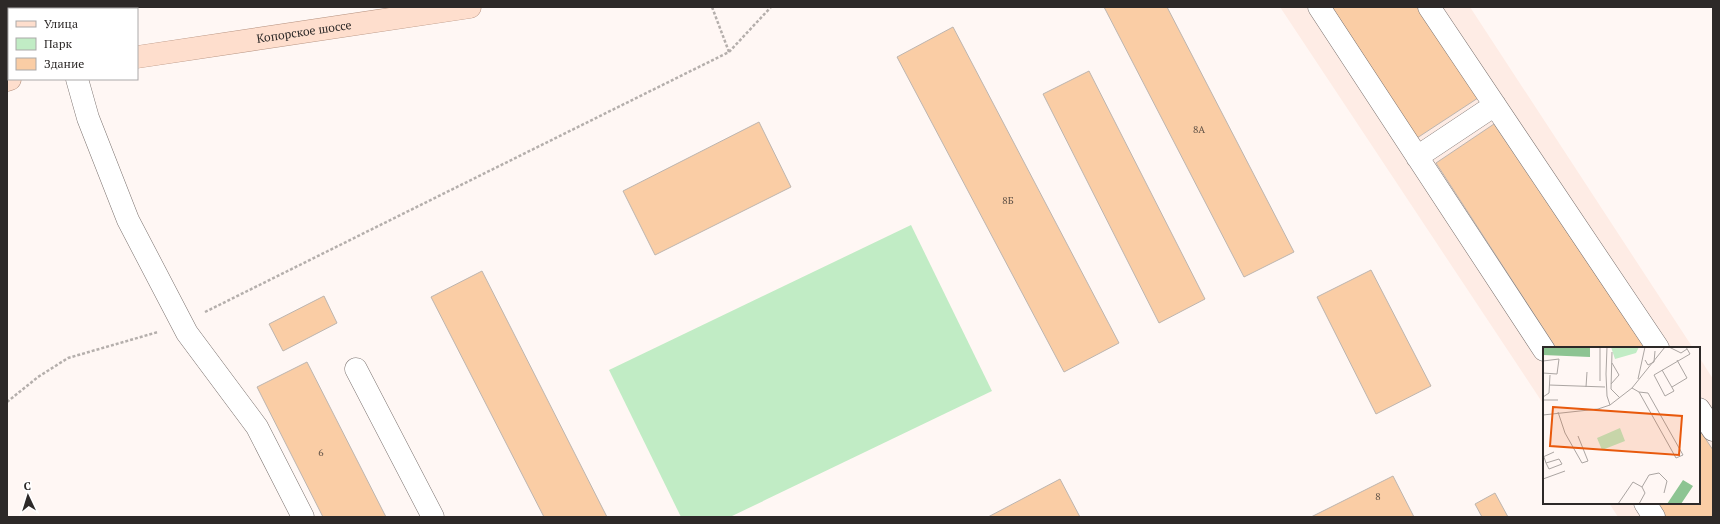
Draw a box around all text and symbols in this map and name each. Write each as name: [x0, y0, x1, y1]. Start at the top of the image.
legend: [8, 8, 138, 80]
text: Улица: [44, 16, 78, 31]
street label: Копорское шоссе: [256, 17, 353, 46]
text: Парк: [44, 36, 72, 51]
text: Здание: [44, 56, 84, 71]
house number: 8А: [1193, 123, 1205, 136]
house number: 8Б: [1002, 194, 1014, 207]
inset map: [1543, 347, 1700, 504]
house number: 6: [318, 446, 324, 459]
north arrow: [8, 476, 48, 516]
text: С: [23, 479, 31, 493]
house number: 8: [1375, 490, 1381, 503]

